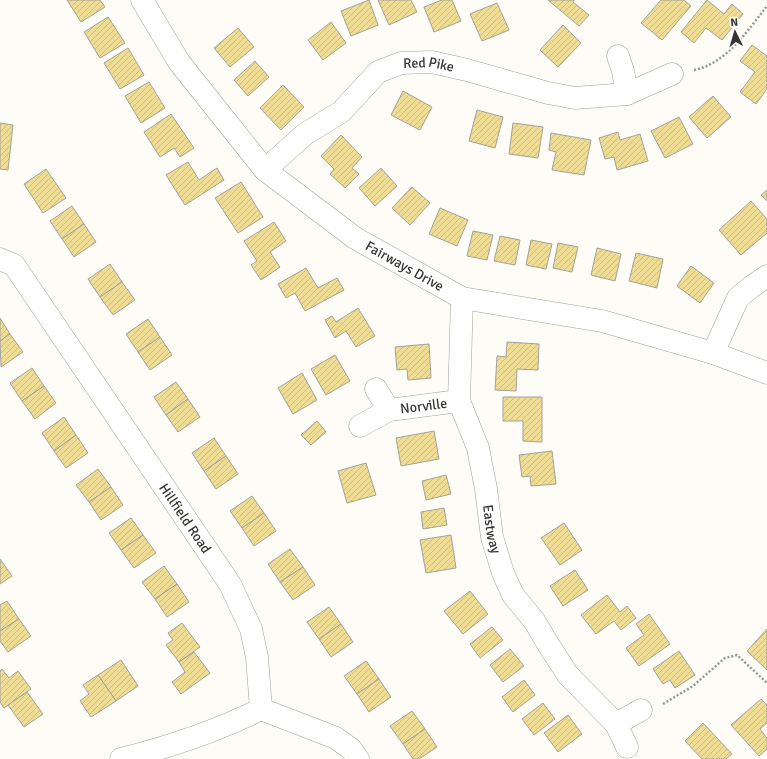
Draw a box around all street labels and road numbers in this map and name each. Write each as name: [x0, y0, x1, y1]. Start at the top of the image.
street label: Red Pike: [403, 53, 456, 75]
street label: Fairways Drive: [362, 237, 447, 295]
street label: Norville: [399, 394, 448, 417]
street label: Hillfield Road: [156, 480, 215, 556]
street label: Eastway: [480, 504, 505, 556]

